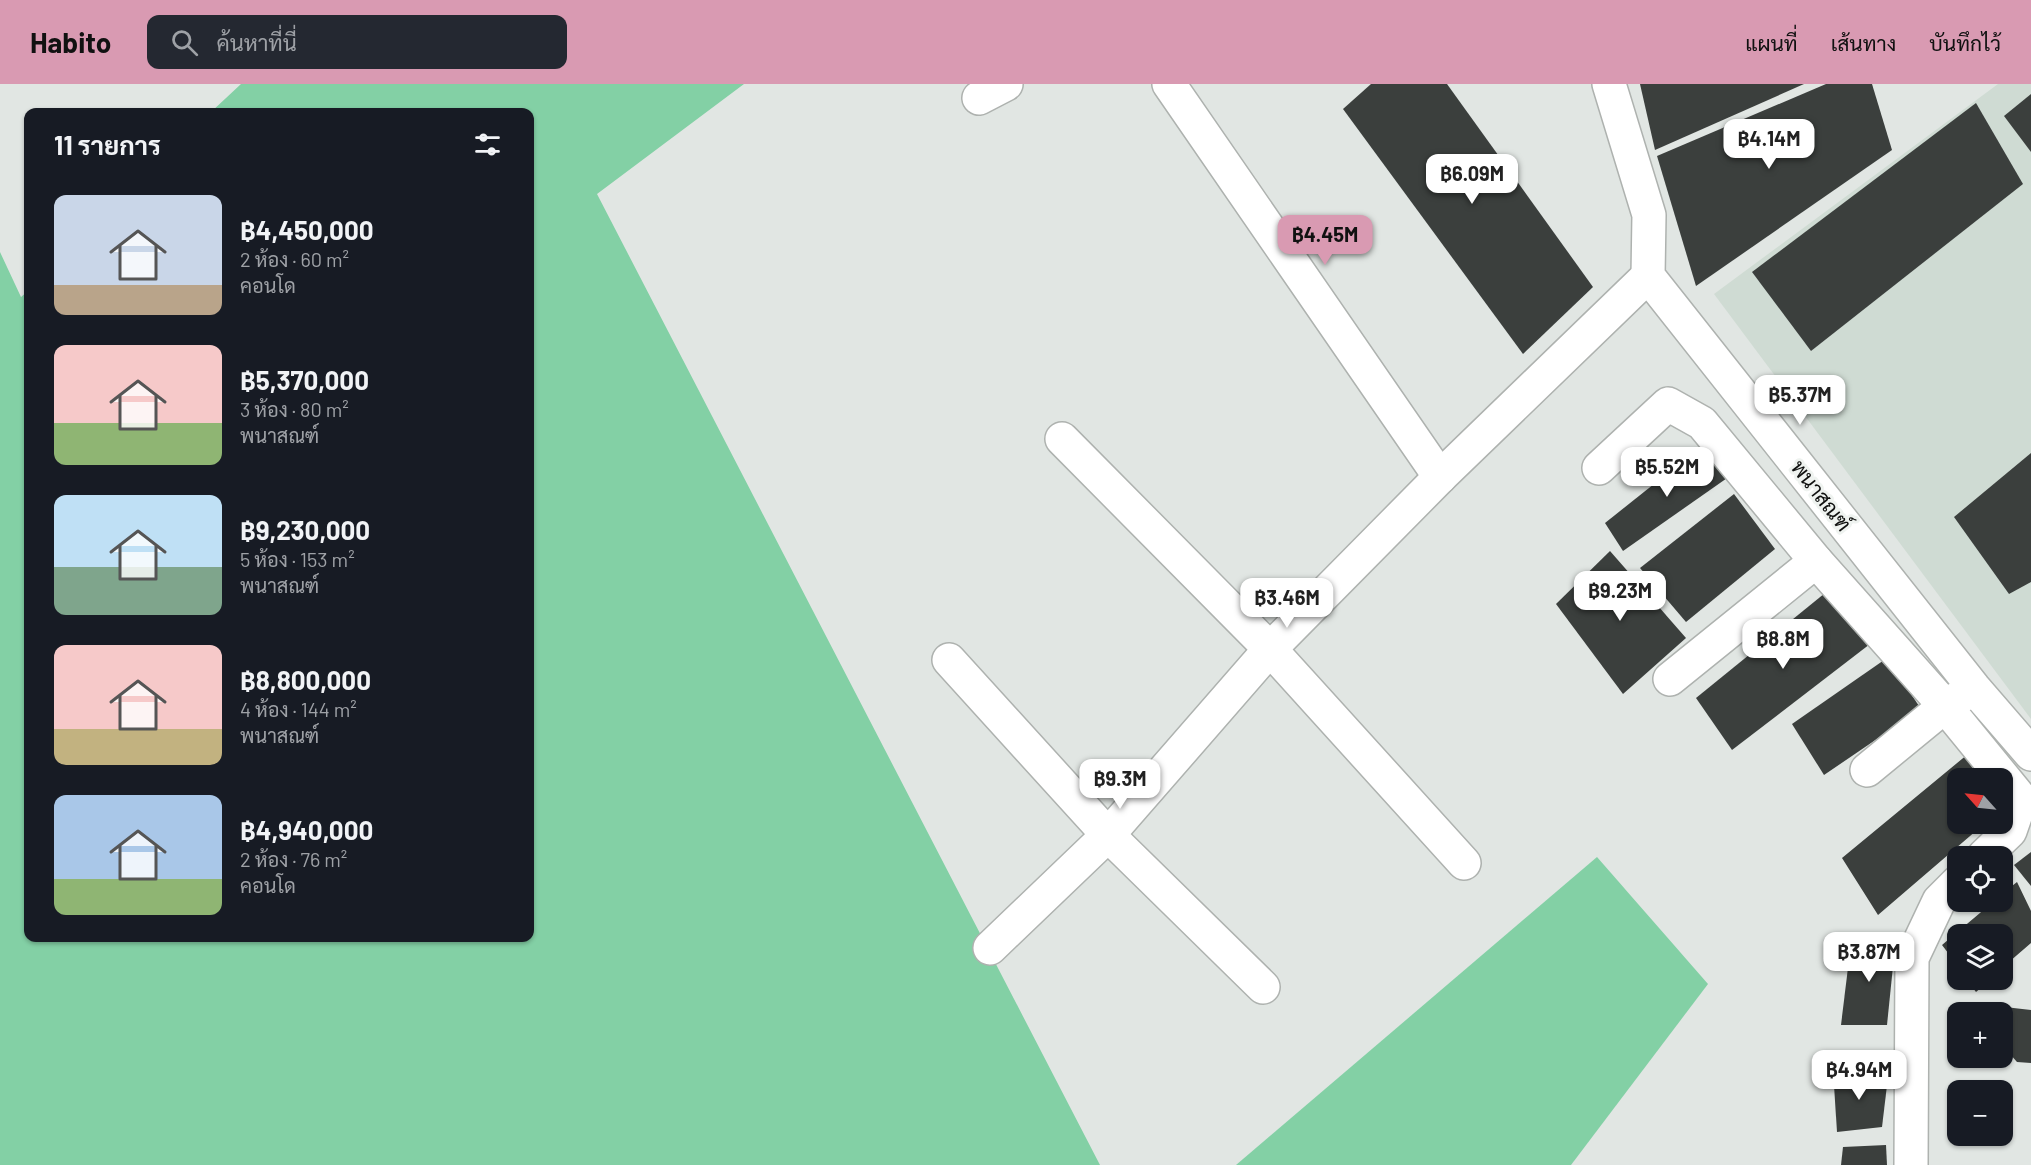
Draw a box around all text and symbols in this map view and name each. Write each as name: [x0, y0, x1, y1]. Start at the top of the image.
search box: [147, 15, 567, 69]
text: Habito: [30, 25, 111, 59]
icon: search: [168, 26, 201, 59]
text: ค้นหาที่นี่: [216, 29, 297, 55]
text: แผนที่: [1745, 30, 1798, 55]
text: เส้นทาง: [1831, 30, 1896, 55]
text: บันทึกไว้: [1929, 30, 2001, 55]
pin: ฿4.14M: [1720, 119, 1818, 170]
text: ฿4.14M: [1737, 126, 1801, 150]
icon: filters: [471, 128, 504, 161]
text: 11 รายการ: [54, 129, 161, 160]
pin: ฿6.09M: [1423, 154, 1521, 205]
text: ฿6.09M: [1440, 161, 1504, 185]
text: ฿4,450,000: [240, 214, 374, 245]
pin: ฿4.45M: [1276, 215, 1374, 266]
icon: home: [102, 219, 174, 291]
text: ฿4.45M: [1292, 222, 1358, 246]
text: 2 ห้อง · 60 m²: [240, 247, 349, 271]
text: คอนโด: [240, 273, 296, 297]
text: ฿5,370,000: [240, 364, 369, 395]
icon: home: [102, 369, 174, 441]
pin: ฿5.37M: [1751, 375, 1849, 426]
text: ฿5.37M: [1768, 382, 1832, 406]
text: 3 ห้อง · 80 m²: [240, 397, 349, 421]
text: พนาสณฑ์: [240, 423, 319, 447]
pin: ฿5.52M: [1618, 447, 1716, 498]
text: ฿5.52M: [1635, 454, 1699, 478]
street label: พนาสณฑ์: [1787, 455, 1857, 535]
text: ฿9,230,000: [240, 514, 370, 545]
icon: home: [102, 519, 174, 591]
text: 5 ห้อง · 153 m²: [240, 547, 355, 571]
pin: ฿9.23M: [1571, 571, 1669, 622]
text: พนาสณฑ์: [240, 573, 319, 597]
pin: ฿3.46M: [1238, 578, 1336, 629]
text: ฿9.23M: [1588, 578, 1652, 602]
text: ฿3.46M: [1254, 585, 1320, 609]
pin: ฿8.8M: [1741, 619, 1825, 670]
text: ฿8.8M: [1756, 626, 1810, 650]
text: ฿8,800,000: [240, 664, 371, 695]
icon: home: [102, 669, 174, 741]
text: 4 ห้อง · 144 m²: [240, 697, 357, 721]
text: พนาสณฑ์: [240, 723, 319, 747]
pin: ฿9.3M: [1078, 759, 1162, 810]
text: ฿9.3M: [1093, 766, 1147, 790]
north arrow: [1947, 768, 2013, 834]
map controls: [1947, 768, 2013, 1146]
text: ฿4,940,000: [240, 814, 373, 845]
icon: home: [102, 819, 174, 891]
button: locate: [1947, 846, 2013, 912]
text: 2 ห้อง · 76 m²: [240, 847, 347, 871]
text: คอนโด: [240, 873, 296, 897]
button: layers: [1947, 924, 2013, 990]
pin: ฿3.87M: [1820, 932, 1918, 983]
text: ฿3.87M: [1837, 939, 1901, 963]
button: +: [1947, 1002, 2013, 1068]
pin: ฿4.94M: [1810, 1050, 1908, 1101]
text: ฿4.94M: [1826, 1057, 1892, 1081]
button: −: [1947, 1080, 2013, 1146]

